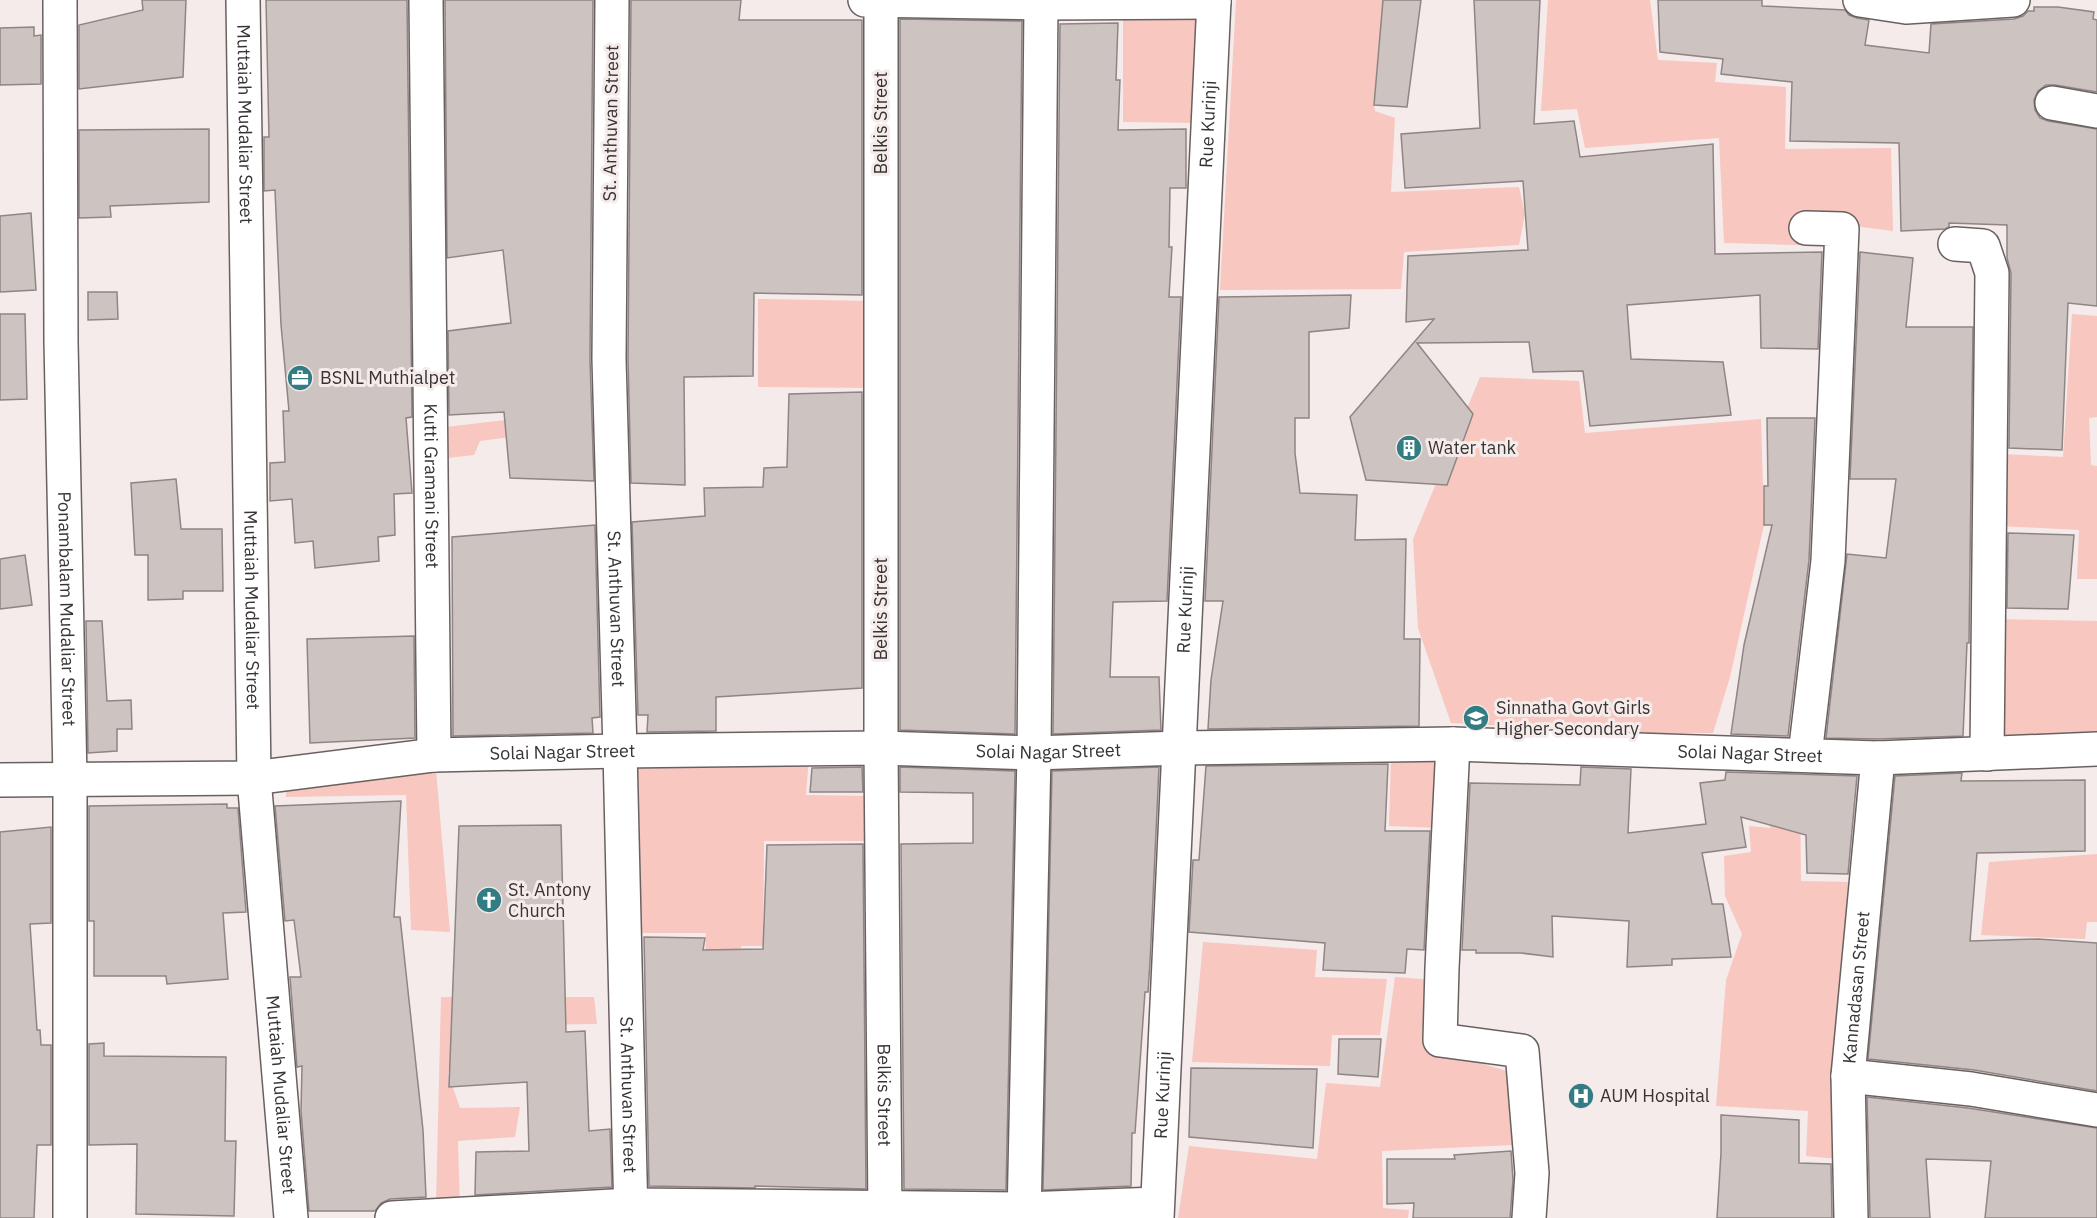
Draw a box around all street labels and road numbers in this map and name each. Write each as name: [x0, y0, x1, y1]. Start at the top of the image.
street label: Muttaiah Mudaliar Street: [232, 24, 258, 224]
street label: St. Anthuvan Street: [598, 44, 623, 201]
street label: Belkis Street: [869, 72, 892, 174]
street label: Rue Kurinji: [1194, 80, 1221, 169]
street label: Kutti Gramani Street: [419, 403, 444, 569]
street label: Ponambalam Mudaliar Street: [53, 491, 81, 727]
street label: Muttaiah Mudaliar Street: [239, 510, 265, 710]
street label: St. Anthuvan Street: [603, 530, 630, 688]
street label: Belkis Street: [869, 558, 892, 660]
street label: Rue Kurinji: [1171, 565, 1199, 654]
street label: Solai Nagar Street: [975, 738, 1122, 764]
street label: Solai Nagar Street: [489, 739, 635, 765]
street label: Solai Nagar Street: [1677, 739, 1823, 767]
street label: Kannadasan Street: [1837, 910, 1875, 1065]
street label: Muttaiah Mudaliar Street: [261, 994, 301, 1195]
street label: St. Anthuvan Street: [615, 1016, 642, 1173]
street label: Belkis Street: [873, 1043, 896, 1147]
street label: Rue Kurinji: [1149, 1051, 1176, 1139]

